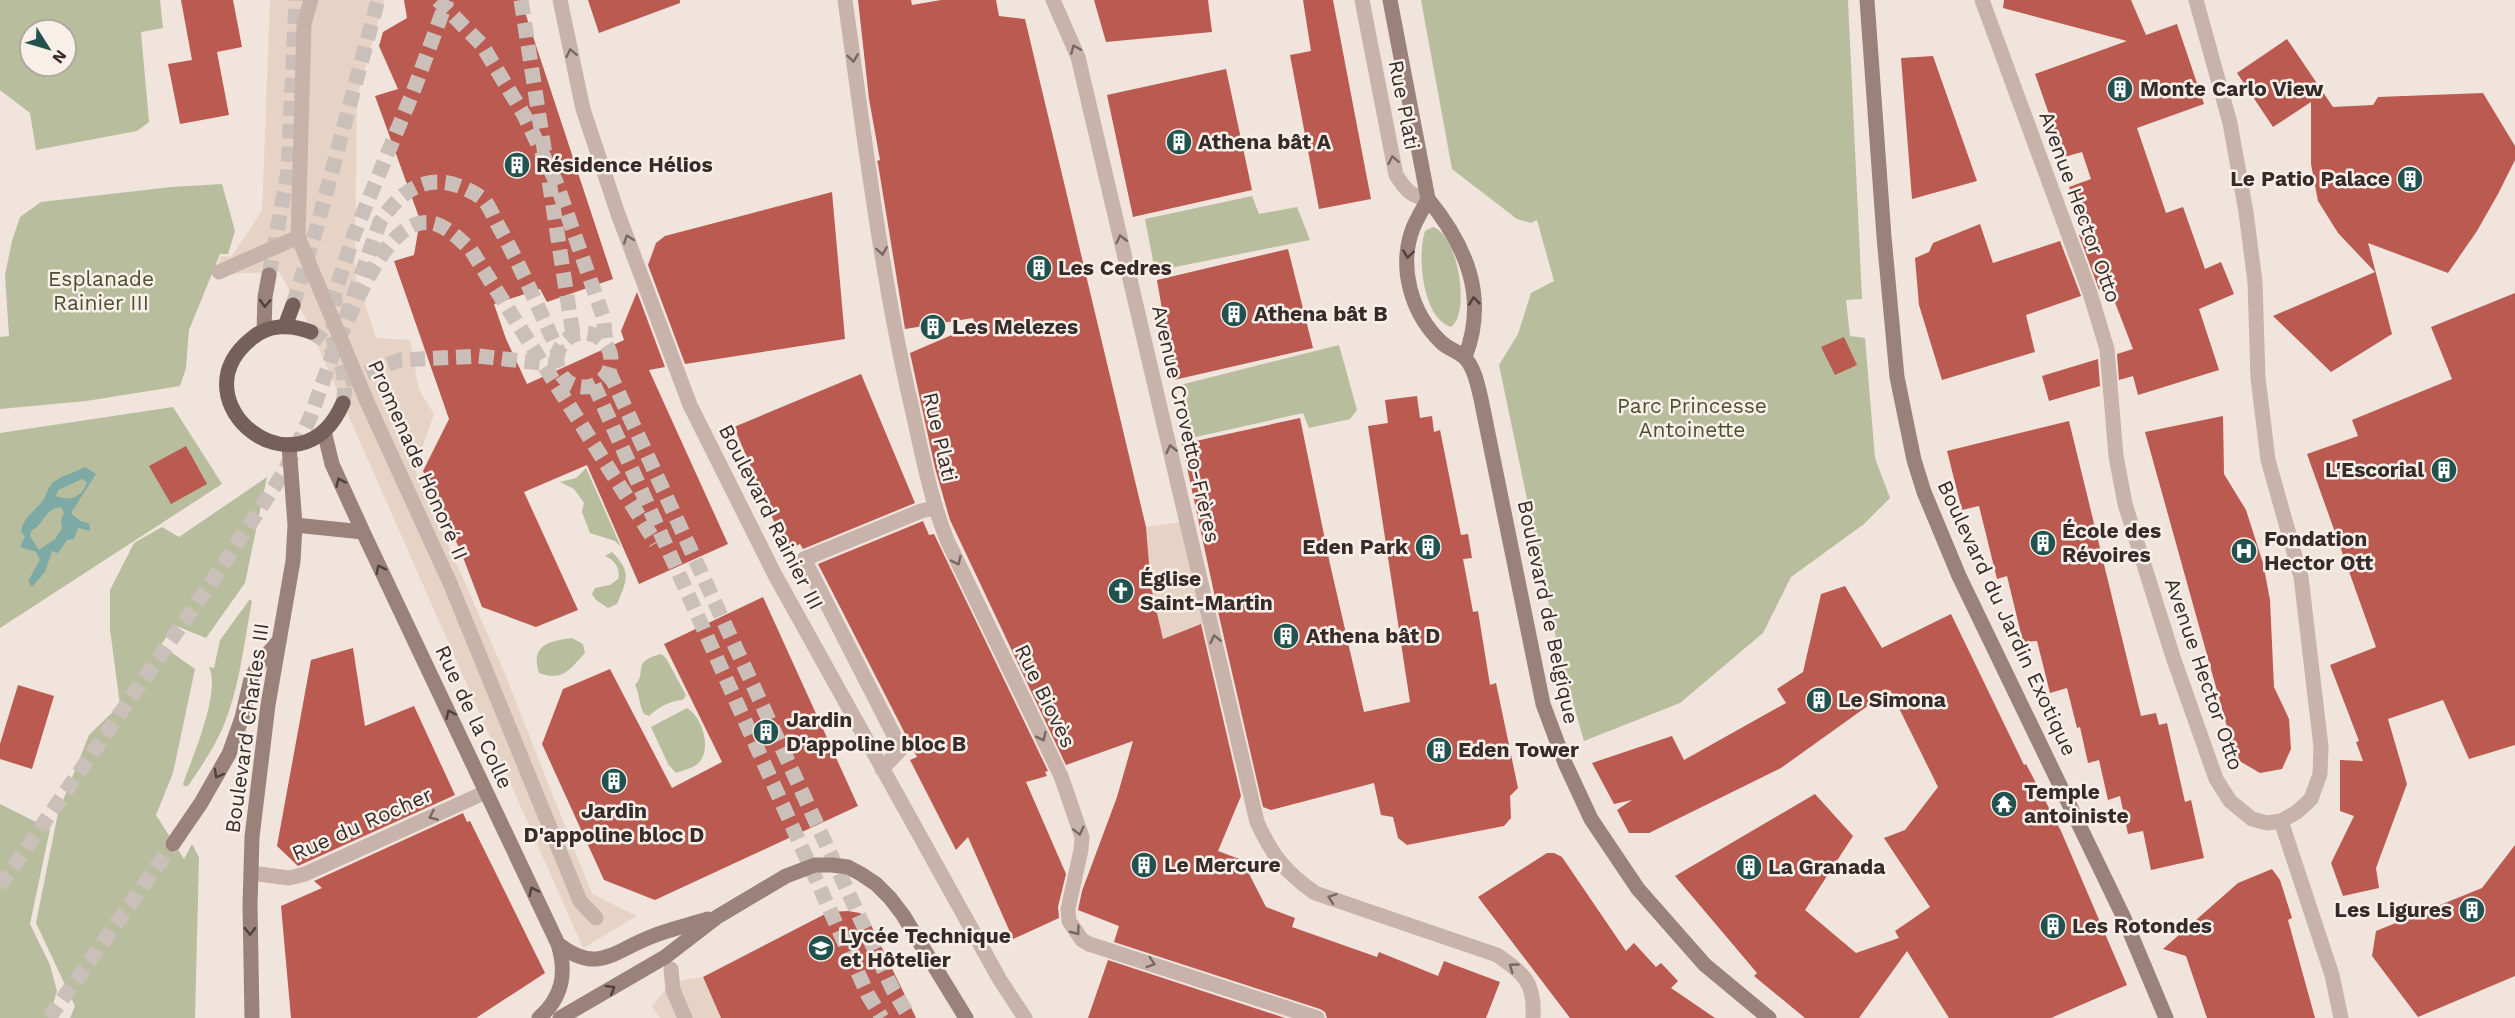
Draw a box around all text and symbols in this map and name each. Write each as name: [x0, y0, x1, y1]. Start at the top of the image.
north arrow: [18, 18, 78, 78]
one-way arrow: [1070, 45, 1082, 56]
text: N: [48, 46, 71, 67]
one-way arrow: [565, 48, 578, 58]
one-way arrow: [847, 53, 859, 63]
street label: Rue Plati: [1384, 58, 1425, 152]
building icon: Monte Carlo View: [2105, 74, 2135, 104]
place label: Monte Carlo View: [2140, 76, 2324, 101]
street label: Avenue Hector Otto: [2034, 108, 2127, 306]
building icon: Athena bât A: [1164, 127, 1194, 157]
place label: Athena bât A: [1198, 129, 1332, 154]
building icon: Résidence Hélios: [502, 150, 532, 180]
place label: Résidence Hélios: [536, 152, 713, 177]
one-way arrow: [1387, 155, 1400, 165]
building icon: Le Patio Palace: [2395, 164, 2425, 194]
place label: Le Patio Palace: [2230, 166, 2390, 191]
one-way arrow: [1116, 234, 1129, 244]
one-way arrow: [623, 235, 635, 246]
one-way arrow: [875, 245, 888, 255]
one-way arrow: [1403, 249, 1415, 258]
building icon: Les Cedres: [1024, 253, 1054, 283]
place label: Les Cedres: [1058, 255, 1172, 280]
park label: Esplanade Rainier III: [48, 266, 154, 315]
one-way arrow: [1468, 296, 1481, 305]
one-way arrow: [259, 298, 272, 307]
building icon: Athena bât B: [1219, 299, 1249, 329]
place label: Athena bât B: [1254, 301, 1388, 326]
street label: Avenue Crovetto-Frères: [1147, 303, 1226, 545]
building icon: Les Melezes: [918, 312, 948, 342]
place label: Les Melezes: [952, 314, 1078, 339]
street label: Promenade Honoré II: [363, 356, 474, 564]
street label: Rue Plati: [918, 390, 963, 484]
park label: Parc Princesse Antoinette: [1617, 393, 1767, 442]
street label: Boulevard Rainier III: [714, 420, 829, 614]
one-way arrow: [1165, 444, 1178, 454]
building icon: L'Escorial: [2429, 455, 2459, 485]
place label: L'Escorial: [2325, 457, 2424, 482]
street label: Boulevard du Jardin Exotique: [1932, 476, 2082, 760]
one-way arrow: [336, 478, 348, 489]
street label: Boulevard de Belgique: [1513, 498, 1584, 726]
place label: École des Révoires: [2062, 518, 2161, 567]
place label: Fondation Hector Ott: [2264, 526, 2373, 575]
building icon: École des Révoires: [2028, 528, 2058, 558]
building icon: Eden Park: [1413, 532, 1443, 562]
place label: Eden Park: [1302, 534, 1409, 559]
hospital icon: Fondation Hector Ott: [2229, 536, 2259, 566]
one-way arrow: [950, 555, 962, 566]
one-way arrow: [376, 564, 388, 575]
place label: Église Saint-Martin: [1140, 566, 1273, 615]
street label: Avenue Hector Otto: [2160, 574, 2249, 773]
church icon: Église Saint-Martin: [1106, 576, 1136, 606]
street label: Boulevard Charles III: [219, 621, 274, 835]
building icon: Athena bât D: [1271, 621, 1301, 651]
place label: Athena bât D: [1306, 623, 1440, 648]
one-way arrow: [1209, 634, 1222, 644]
street label: Rue Biovès: [1010, 640, 1081, 752]
street label: Rue de la Colle: [430, 641, 519, 792]
building icon: Le Simona: [1804, 685, 1834, 715]
place label: Le Simona: [1838, 687, 1947, 712]
place label: Jardin D'appoline bloc B: [786, 707, 966, 756]
one-way arrow: [445, 710, 457, 721]
building icon: Jardin D'appoline bloc B: [751, 717, 781, 747]
one-way arrow: [1035, 730, 1046, 741]
building icon: Eden Tower: [1424, 735, 1454, 765]
place label: Eden Tower: [1458, 737, 1579, 762]
building icon: Jardin D'appoline bloc D: [599, 766, 629, 796]
one-way arrow: [214, 767, 225, 778]
place label: Temple antoiniste: [2024, 779, 2129, 828]
street label: Rue du Rocher: [288, 781, 436, 866]
temple icon: Temple antoiniste: [1989, 789, 2019, 819]
place label: Jardin D'appoline bloc D: [524, 798, 704, 847]
one-way arrow: [429, 809, 440, 821]
one-way arrow: [1072, 826, 1085, 836]
building icon: Le Mercure: [1129, 850, 1159, 880]
place label: Le Mercure: [1164, 852, 1281, 877]
building icon: La Granada: [1734, 852, 1764, 882]
place label: La Granada: [1768, 854, 1886, 879]
one-way arrow: [528, 886, 540, 897]
one-way arrow: [1327, 893, 1337, 906]
building icon: Les Ligures: [2457, 895, 2487, 925]
place label: Les Ligures: [2334, 897, 2452, 922]
building icon: Les Rotondes: [2038, 911, 2068, 941]
place label: Les Rotondes: [2072, 913, 2212, 938]
place label: Lycée Technique et Hôtelier: [840, 923, 1011, 972]
one-way arrow: [1069, 925, 1080, 936]
one-way arrow: [244, 927, 257, 936]
school or university icon: Lycée Technique et Hôtelier: [806, 933, 836, 963]
one-way arrow: [1145, 956, 1156, 968]
one-way arrow: [1509, 963, 1520, 974]
one-way arrow: [605, 985, 615, 997]

